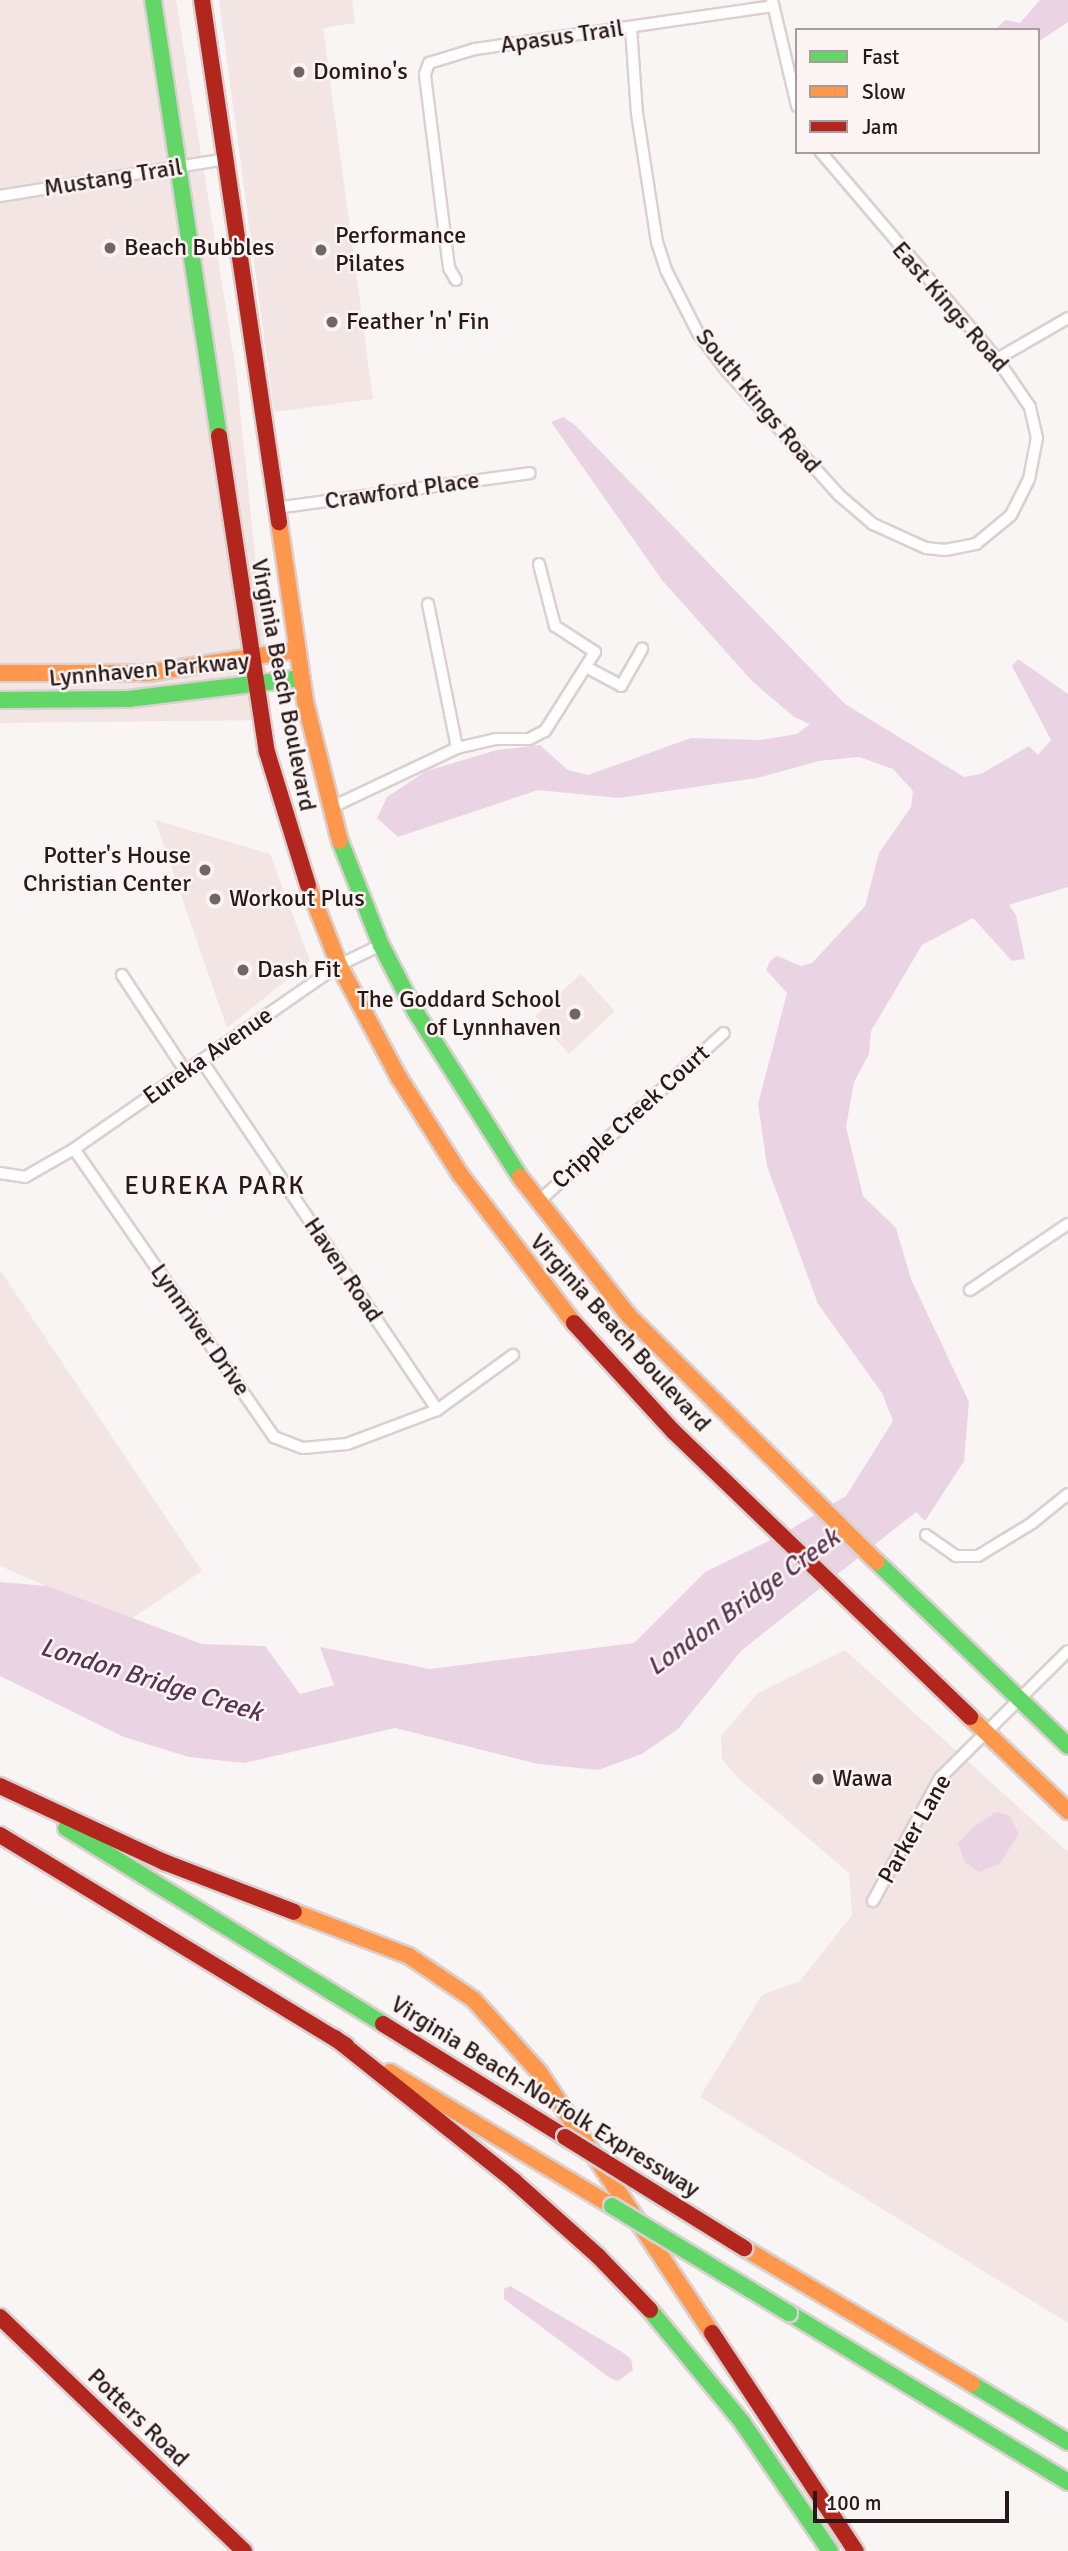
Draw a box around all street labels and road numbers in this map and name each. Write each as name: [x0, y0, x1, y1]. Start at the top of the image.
street label: Apasus Trail: [499, 14, 625, 60]
street label: Mustang Trail: [42, 153, 184, 203]
street label: East Kings Road: [886, 236, 1014, 378]
street label: South Kings Road: [689, 323, 827, 479]
street label: Crawford Place: [323, 466, 481, 516]
street label: Virginia Beach Boulevard: [244, 556, 322, 814]
street label: Lynnhaven Parkway: [48, 647, 250, 693]
street label: Eureka Avenue: [138, 1001, 278, 1111]
street label: Cripple Creek Court: [546, 1039, 716, 1195]
street label: Haven Road: [297, 1212, 389, 1328]
street label: Virginia Beach Boulevard: [524, 1228, 716, 1438]
street label: Lynnriver Drive: [144, 1258, 256, 1402]
street label: Parker Lane: [872, 1769, 958, 1889]
street label: Virginia Beach-Norfolk Expressway: [385, 1990, 705, 2204]
street label: Potters Road: [81, 2363, 195, 2473]

